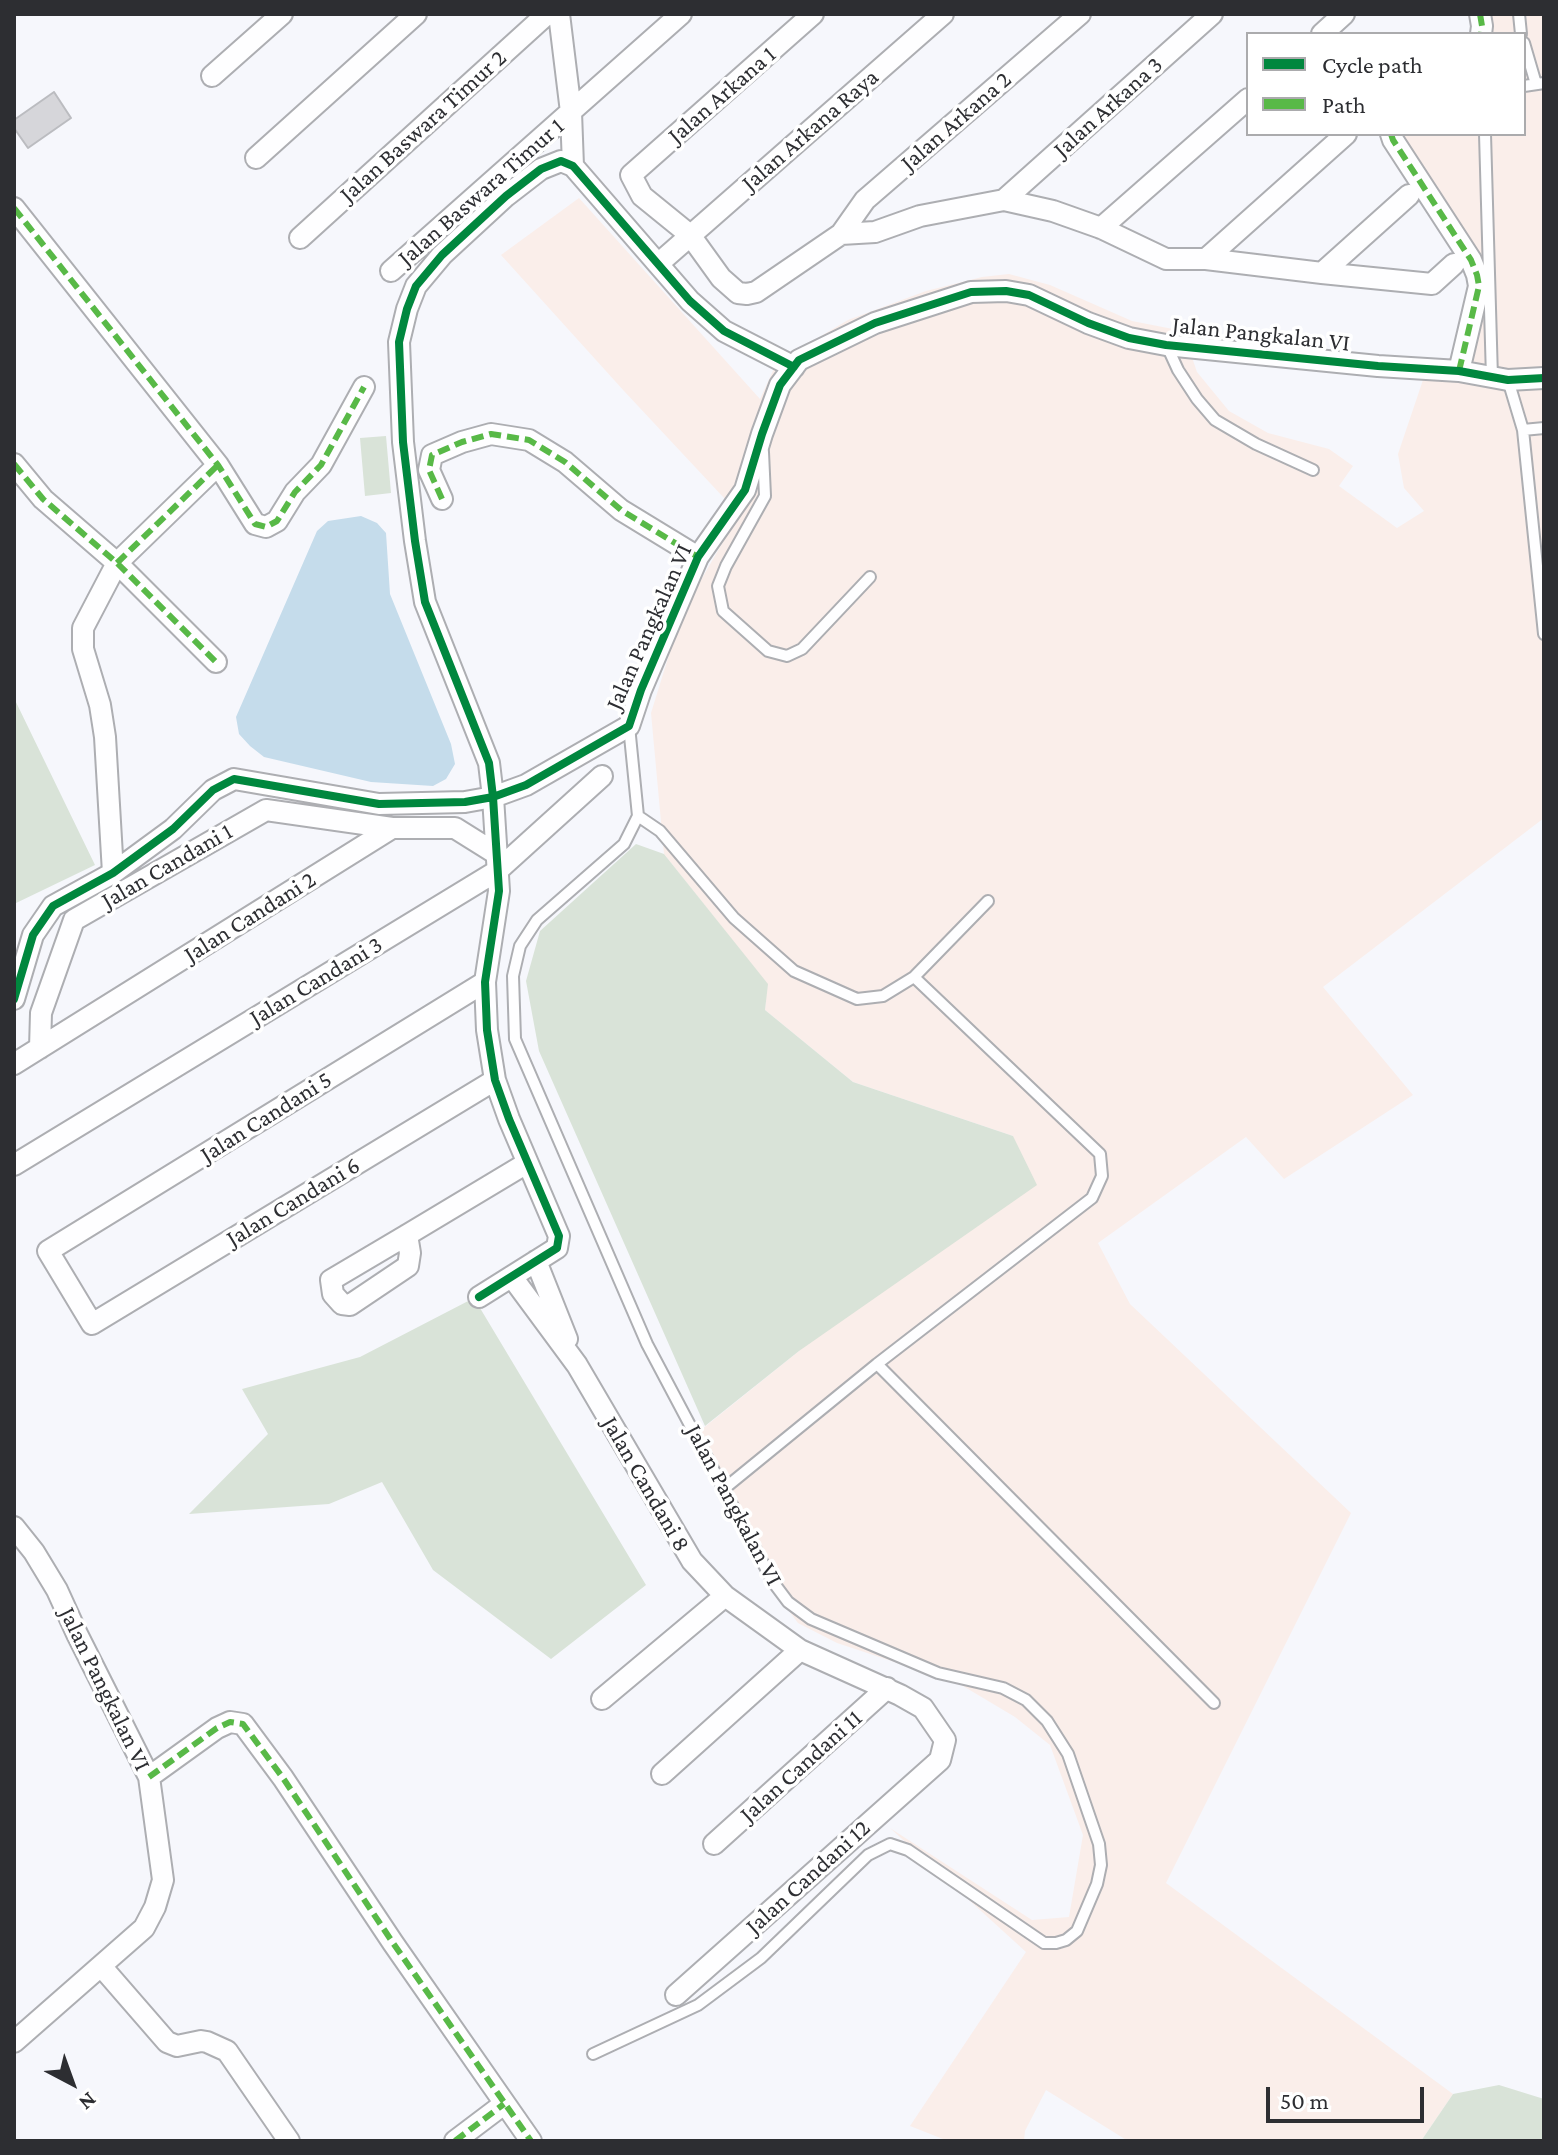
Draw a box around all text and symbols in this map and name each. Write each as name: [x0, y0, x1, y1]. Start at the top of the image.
legend: [1246, 32, 1526, 136]
street label: Jalan Arkana 1: [662, 40, 782, 150]
street label: Jalan Baswara Timur 2: [334, 43, 512, 209]
street label: Jalan Arkana 3: [1047, 50, 1169, 164]
text: Cycle path: [1322, 51, 1423, 78]
street label: Jalan Arkana Raya: [736, 63, 884, 197]
street label: Jalan Arkana 2: [895, 65, 1017, 177]
text: Path: [1322, 91, 1366, 118]
street label: Jalan Baswara Timur 1: [392, 112, 570, 272]
street label: Jalan Pangkalan VI: [1171, 310, 1351, 358]
street label: Jalan Pangkalan VI: [600, 540, 698, 714]
street label: Jalan Candani 1: [96, 817, 238, 915]
street label: Jalan Candani 2: [179, 865, 321, 969]
street label: Jalan Candani 3: [244, 930, 388, 1032]
street label: Jalan Candani 5: [195, 1065, 337, 1169]
street label: Jalan Candani 6: [221, 1151, 365, 1253]
street label: Jalan Candani 8: [596, 1411, 696, 1557]
street label: Jalan Pangkalan VI: [679, 1419, 789, 1591]
street label: Jalan Pangkalan VI: [53, 1602, 157, 1776]
street label: Jalan Candani 11: [734, 1704, 868, 1828]
street label: Jalan Candani 12: [740, 1813, 876, 1941]
north arrow: [32, 2043, 112, 2123]
scale bar: [1270, 2071, 1428, 2121]
text: N: [74, 2087, 102, 2116]
text: 50 m: [1280, 2087, 1329, 2114]

